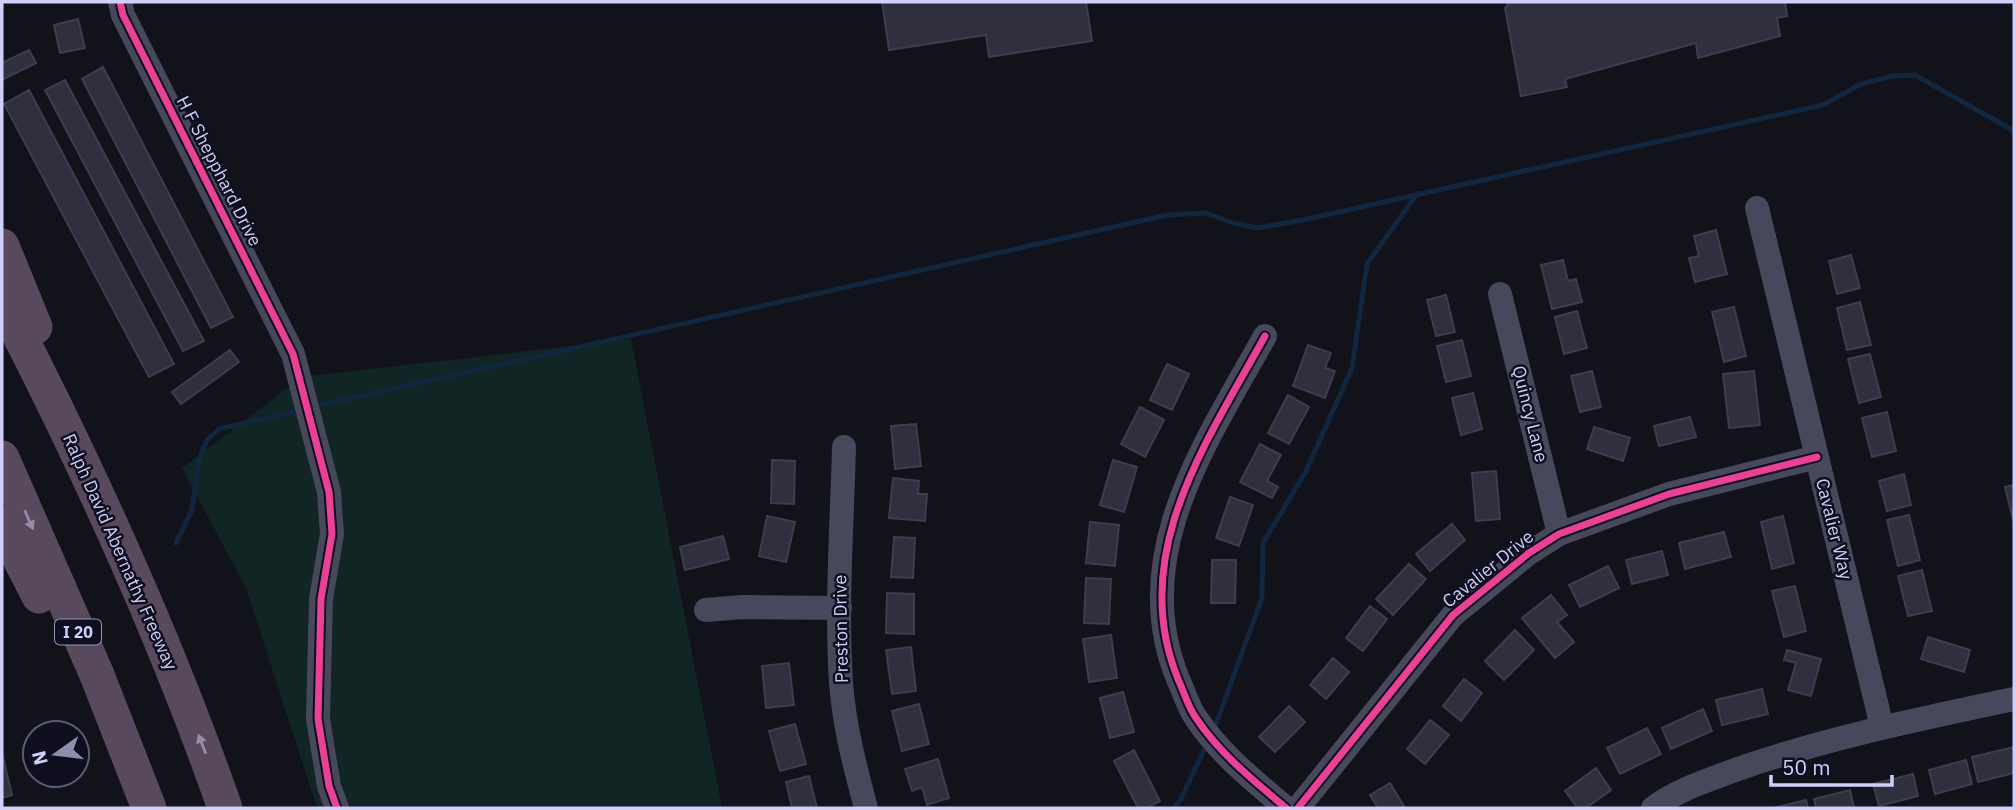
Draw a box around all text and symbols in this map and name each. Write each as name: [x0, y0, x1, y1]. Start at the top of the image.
street label: H F Shepphard Drive: [172, 92, 267, 250]
street label: Quincy Lane: [1507, 363, 1554, 465]
street label: Ralph David Abernathy Freeway: [58, 430, 183, 674]
street label: Cavalier Way: [1811, 476, 1858, 582]
one-way arrow: [23, 510, 35, 530]
street label: Cavalier Drive: [1437, 525, 1538, 612]
street label: Preston Drive: [828, 575, 853, 683]
road number: I 20: [55, 620, 101, 645]
north arrow: [21, 719, 91, 789]
one-way arrow: [197, 733, 208, 754]
scale bar: [1771, 744, 1892, 788]
text: N: [26, 749, 53, 768]
text: 50 m: [1782, 753, 1831, 781]

